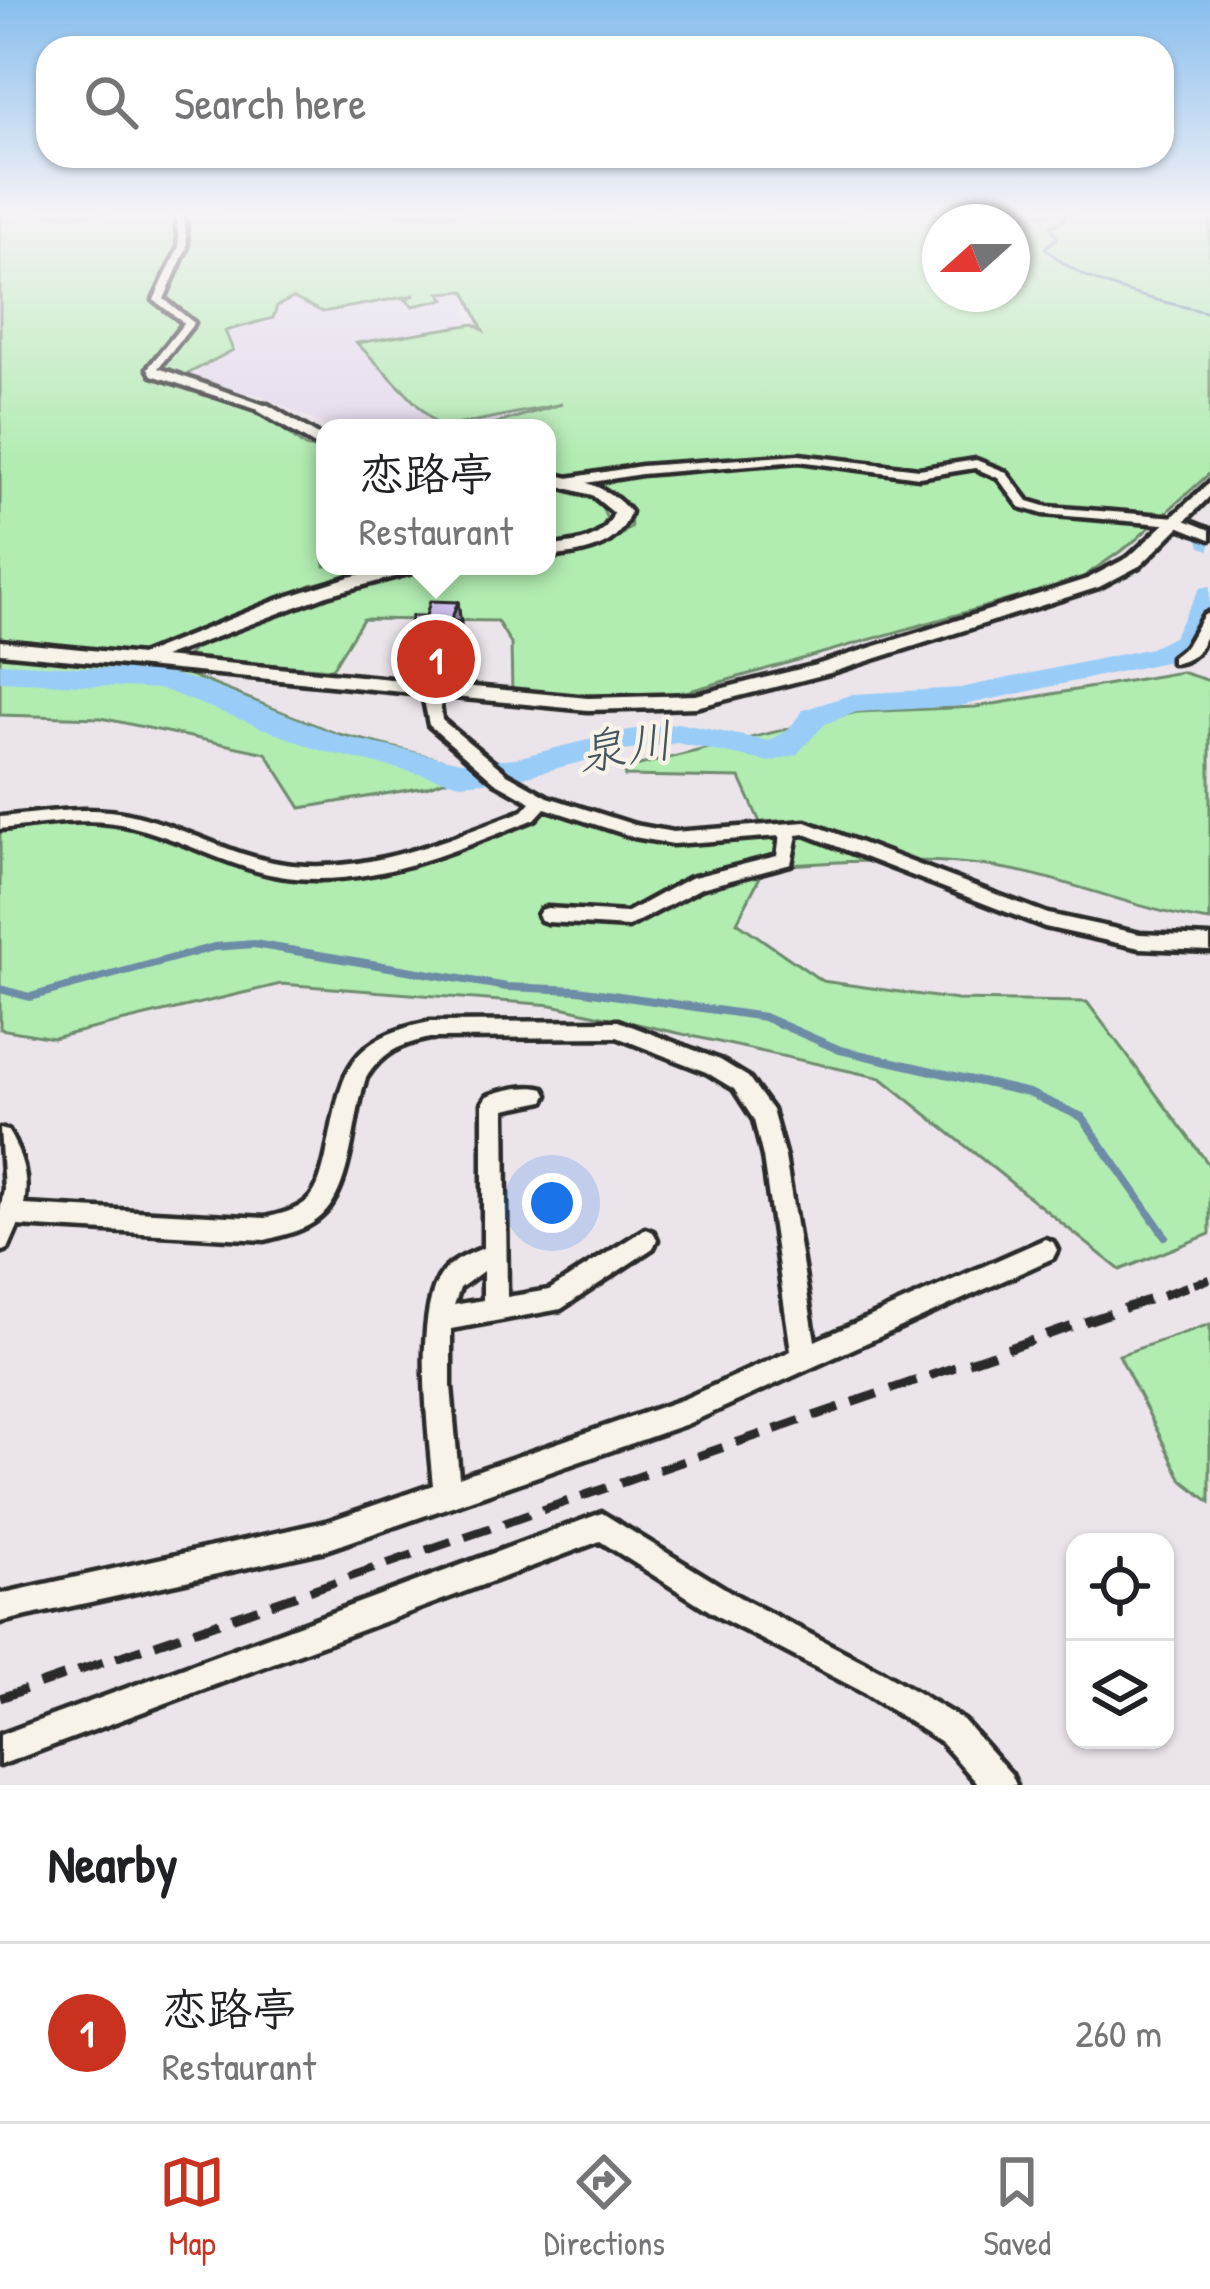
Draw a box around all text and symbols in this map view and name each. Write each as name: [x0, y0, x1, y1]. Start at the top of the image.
search box: [36, 36, 1174, 168]
icon: search: [78, 69, 144, 135]
text: Search here: [174, 72, 366, 133]
north arrow: [922, 204, 1030, 312]
popup: [316, 419, 556, 575]
text: 恋路亭: [359, 443, 494, 504]
text: Restaurant: [359, 504, 513, 557]
pin: 1: [397, 614, 475, 704]
water label: 泉川: [572, 706, 677, 785]
your location: [522, 1173, 582, 1233]
map controls: [1066, 1533, 1174, 1749]
button: locate: [1066, 1533, 1174, 1641]
button: layers: [1066, 1641, 1174, 1749]
text: Nearby: [48, 1829, 178, 1898]
text: 恋路亭: [162, 1978, 297, 2039]
text: 1: [80, 2006, 94, 2059]
text: 260 m: [1075, 2006, 1162, 2059]
text: Restaurant: [162, 2039, 316, 2092]
tab: Map: [159, 2149, 225, 2265]
tab: Directions: [544, 2149, 665, 2265]
tab: Saved: [983, 2149, 1051, 2265]

